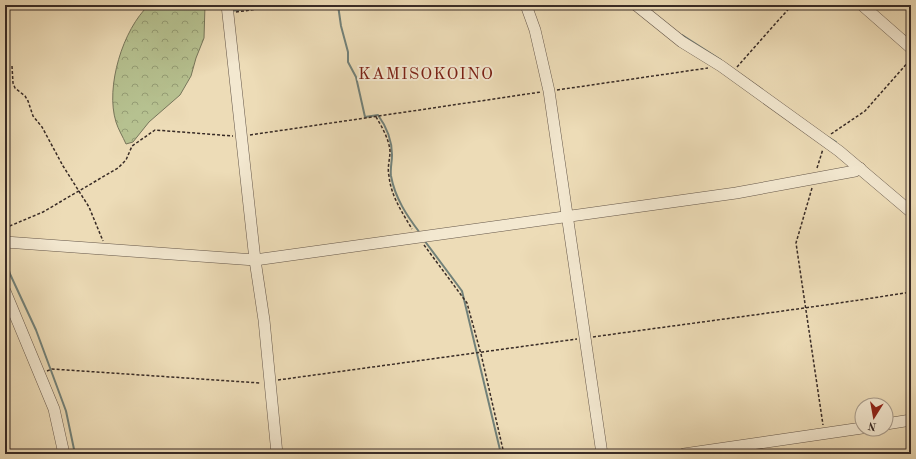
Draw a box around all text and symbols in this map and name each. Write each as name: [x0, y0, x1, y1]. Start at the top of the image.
district label: KAMISOKOINO: [358, 66, 494, 83]
north arrow: [854, 397, 894, 437]
text: N: [867, 419, 878, 432]

